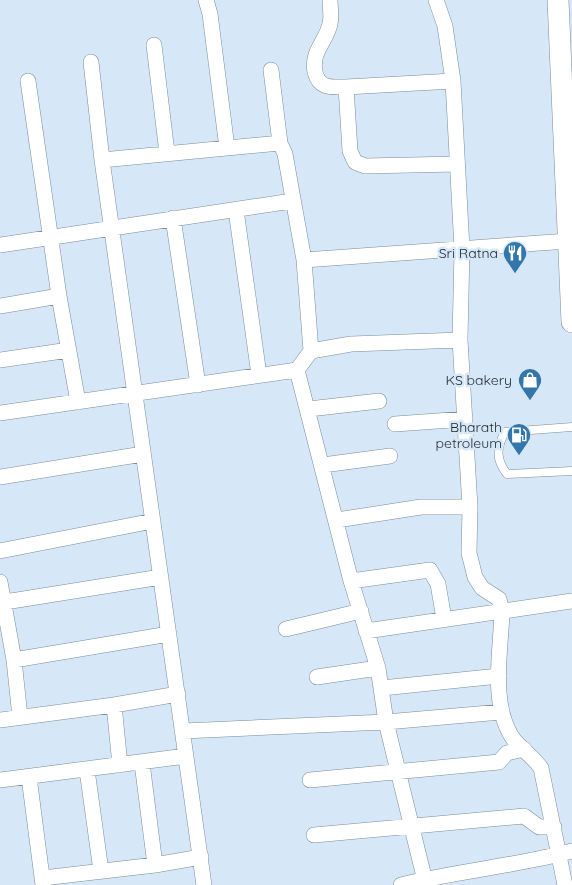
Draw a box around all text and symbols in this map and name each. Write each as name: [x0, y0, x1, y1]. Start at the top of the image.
restaurant icon: Sri Ratna: [502, 240, 528, 274]
place label: Sri Ratna: [439, 244, 498, 262]
shop icon: KS bakery: [517, 367, 543, 401]
place label: KS bakery: [446, 371, 512, 389]
place label: Bharath petroleum: [436, 418, 502, 452]
fuel station icon: Bharath petroleum: [506, 422, 532, 456]

